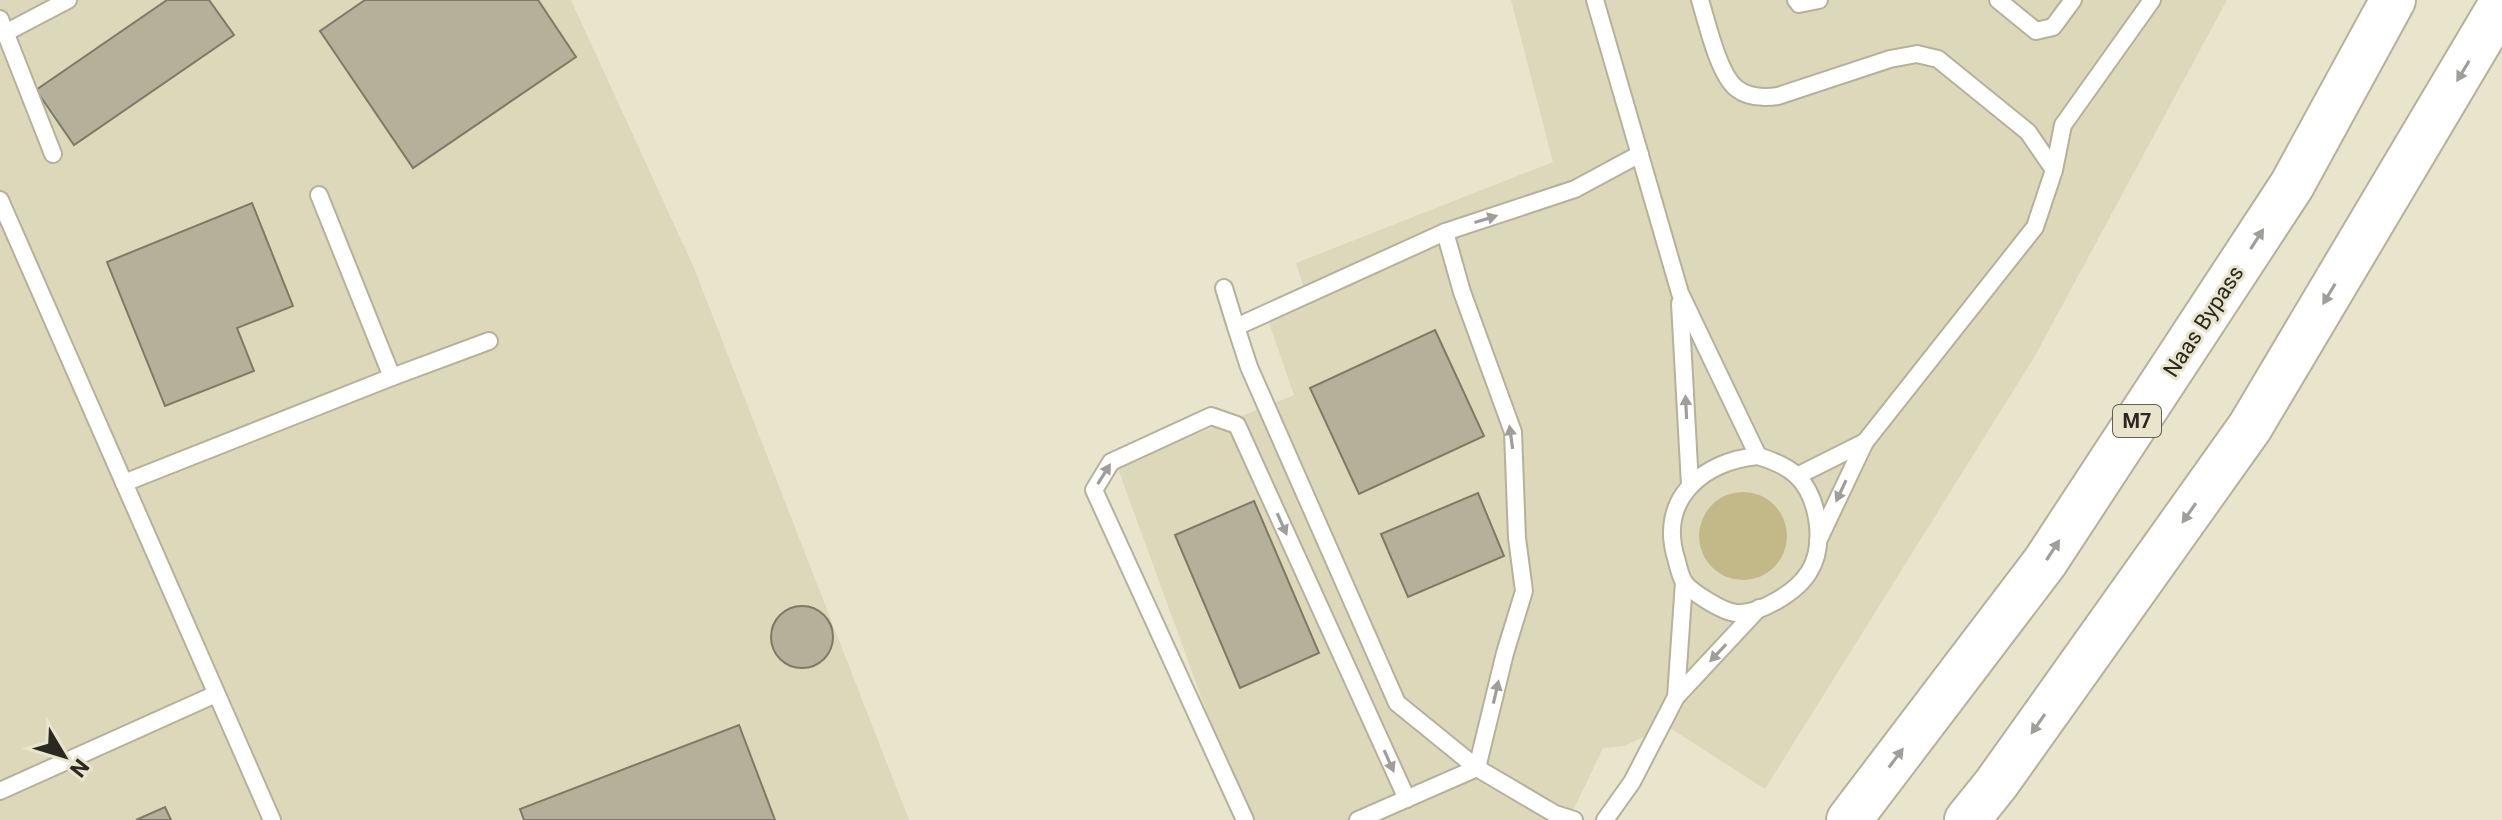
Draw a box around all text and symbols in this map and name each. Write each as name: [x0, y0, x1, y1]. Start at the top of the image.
one-way arrow: [2456, 60, 2470, 82]
one-way arrow: [1475, 212, 1499, 224]
one-way arrow: [2249, 229, 2264, 250]
street label: Naas Bypass: [2158, 261, 2249, 382]
one-way arrow: [2322, 283, 2336, 305]
one-way arrow: [1679, 394, 1692, 419]
road number: M7: [2113, 405, 2161, 437]
one-way arrow: [1504, 424, 1517, 449]
one-way arrow: [1097, 463, 1112, 484]
one-way arrow: [1835, 480, 1848, 503]
one-way arrow: [2182, 502, 2197, 523]
one-way arrow: [1275, 512, 1289, 536]
one-way arrow: [2045, 540, 2060, 561]
one-way arrow: [1709, 643, 1727, 662]
one-way arrow: [1490, 680, 1503, 705]
one-way arrow: [2031, 714, 2046, 735]
north arrow: [24, 716, 104, 796]
one-way arrow: [1888, 748, 1904, 768]
one-way arrow: [1383, 749, 1396, 773]
text: N: [65, 754, 94, 782]

